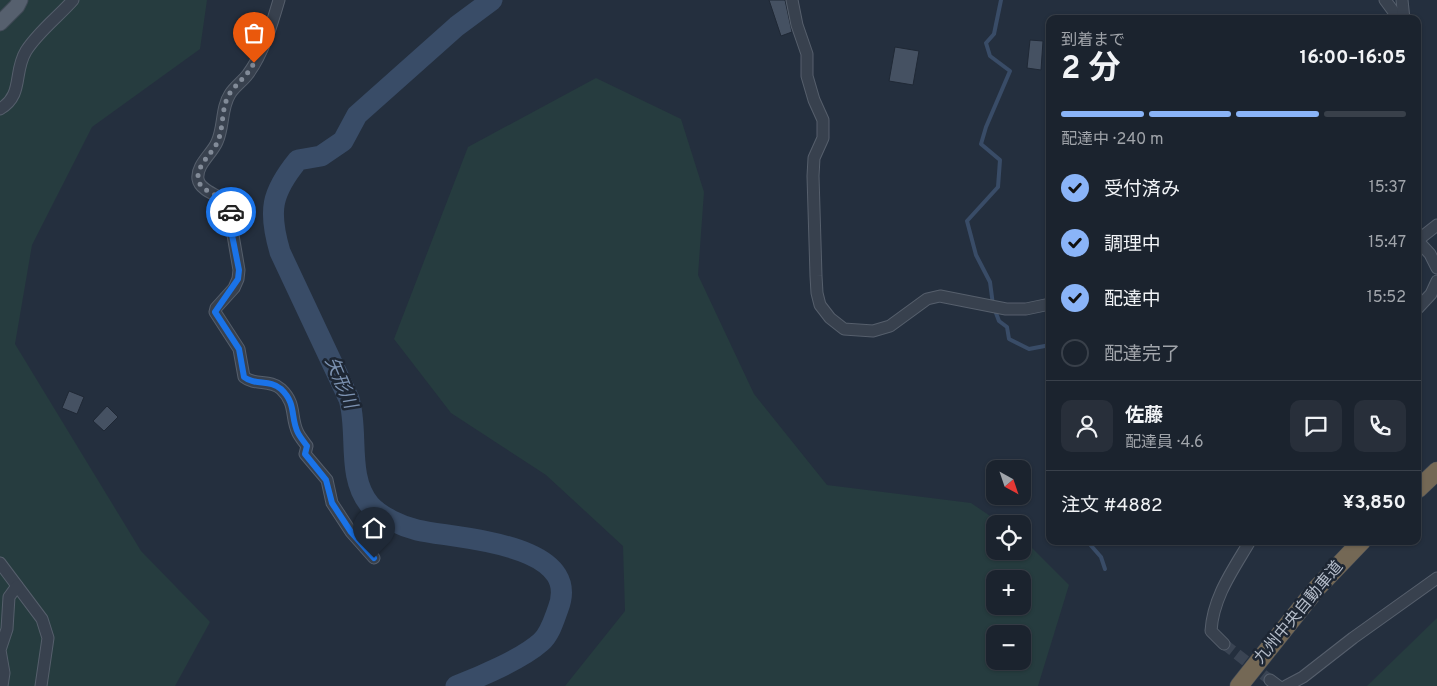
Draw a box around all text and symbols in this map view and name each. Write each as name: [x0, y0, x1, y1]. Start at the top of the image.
pin: [233, 12, 275, 63]
icon: bag: [240, 19, 268, 47]
text: 到着まで: [1061, 31, 1125, 51]
text: 16:00–16:05: [1300, 46, 1406, 70]
text: 2 分: [1061, 50, 1121, 90]
text: 配達中 · 240 m: [1061, 130, 1164, 150]
icon: check: [1061, 174, 1089, 202]
text: 受付済み: [1104, 178, 1180, 202]
text: 15:37: [1369, 178, 1406, 198]
courier: [206, 187, 256, 237]
icon: car: [217, 198, 245, 226]
icon: check: [1061, 229, 1089, 257]
text: 調理中: [1104, 233, 1161, 257]
text: 15:47: [1368, 233, 1406, 253]
icon: check: [1061, 284, 1089, 312]
text: 配達中: [1104, 288, 1161, 312]
text: 15:52: [1367, 288, 1406, 308]
text: 配達完了: [1104, 343, 1180, 367]
water label: 矢形川: [319, 354, 362, 414]
button: person: [1061, 400, 1113, 452]
button: chat: [1290, 400, 1342, 452]
button: phone: [1354, 400, 1406, 452]
text: 佐藤: [1125, 404, 1163, 428]
text: 配達員 · 4.6: [1125, 433, 1204, 453]
north arrow: [986, 460, 1031, 505]
map controls: [986, 460, 1031, 670]
text: ¥3,850: [1343, 491, 1406, 515]
text: 注文 #4882: [1061, 494, 1163, 518]
pin: [353, 507, 395, 558]
icon: home: [360, 514, 388, 542]
button: locate: [986, 515, 1031, 560]
street label: 九州中央自動車道: [1250, 558, 1348, 668]
button: +: [986, 570, 1031, 615]
button: −: [986, 625, 1031, 670]

